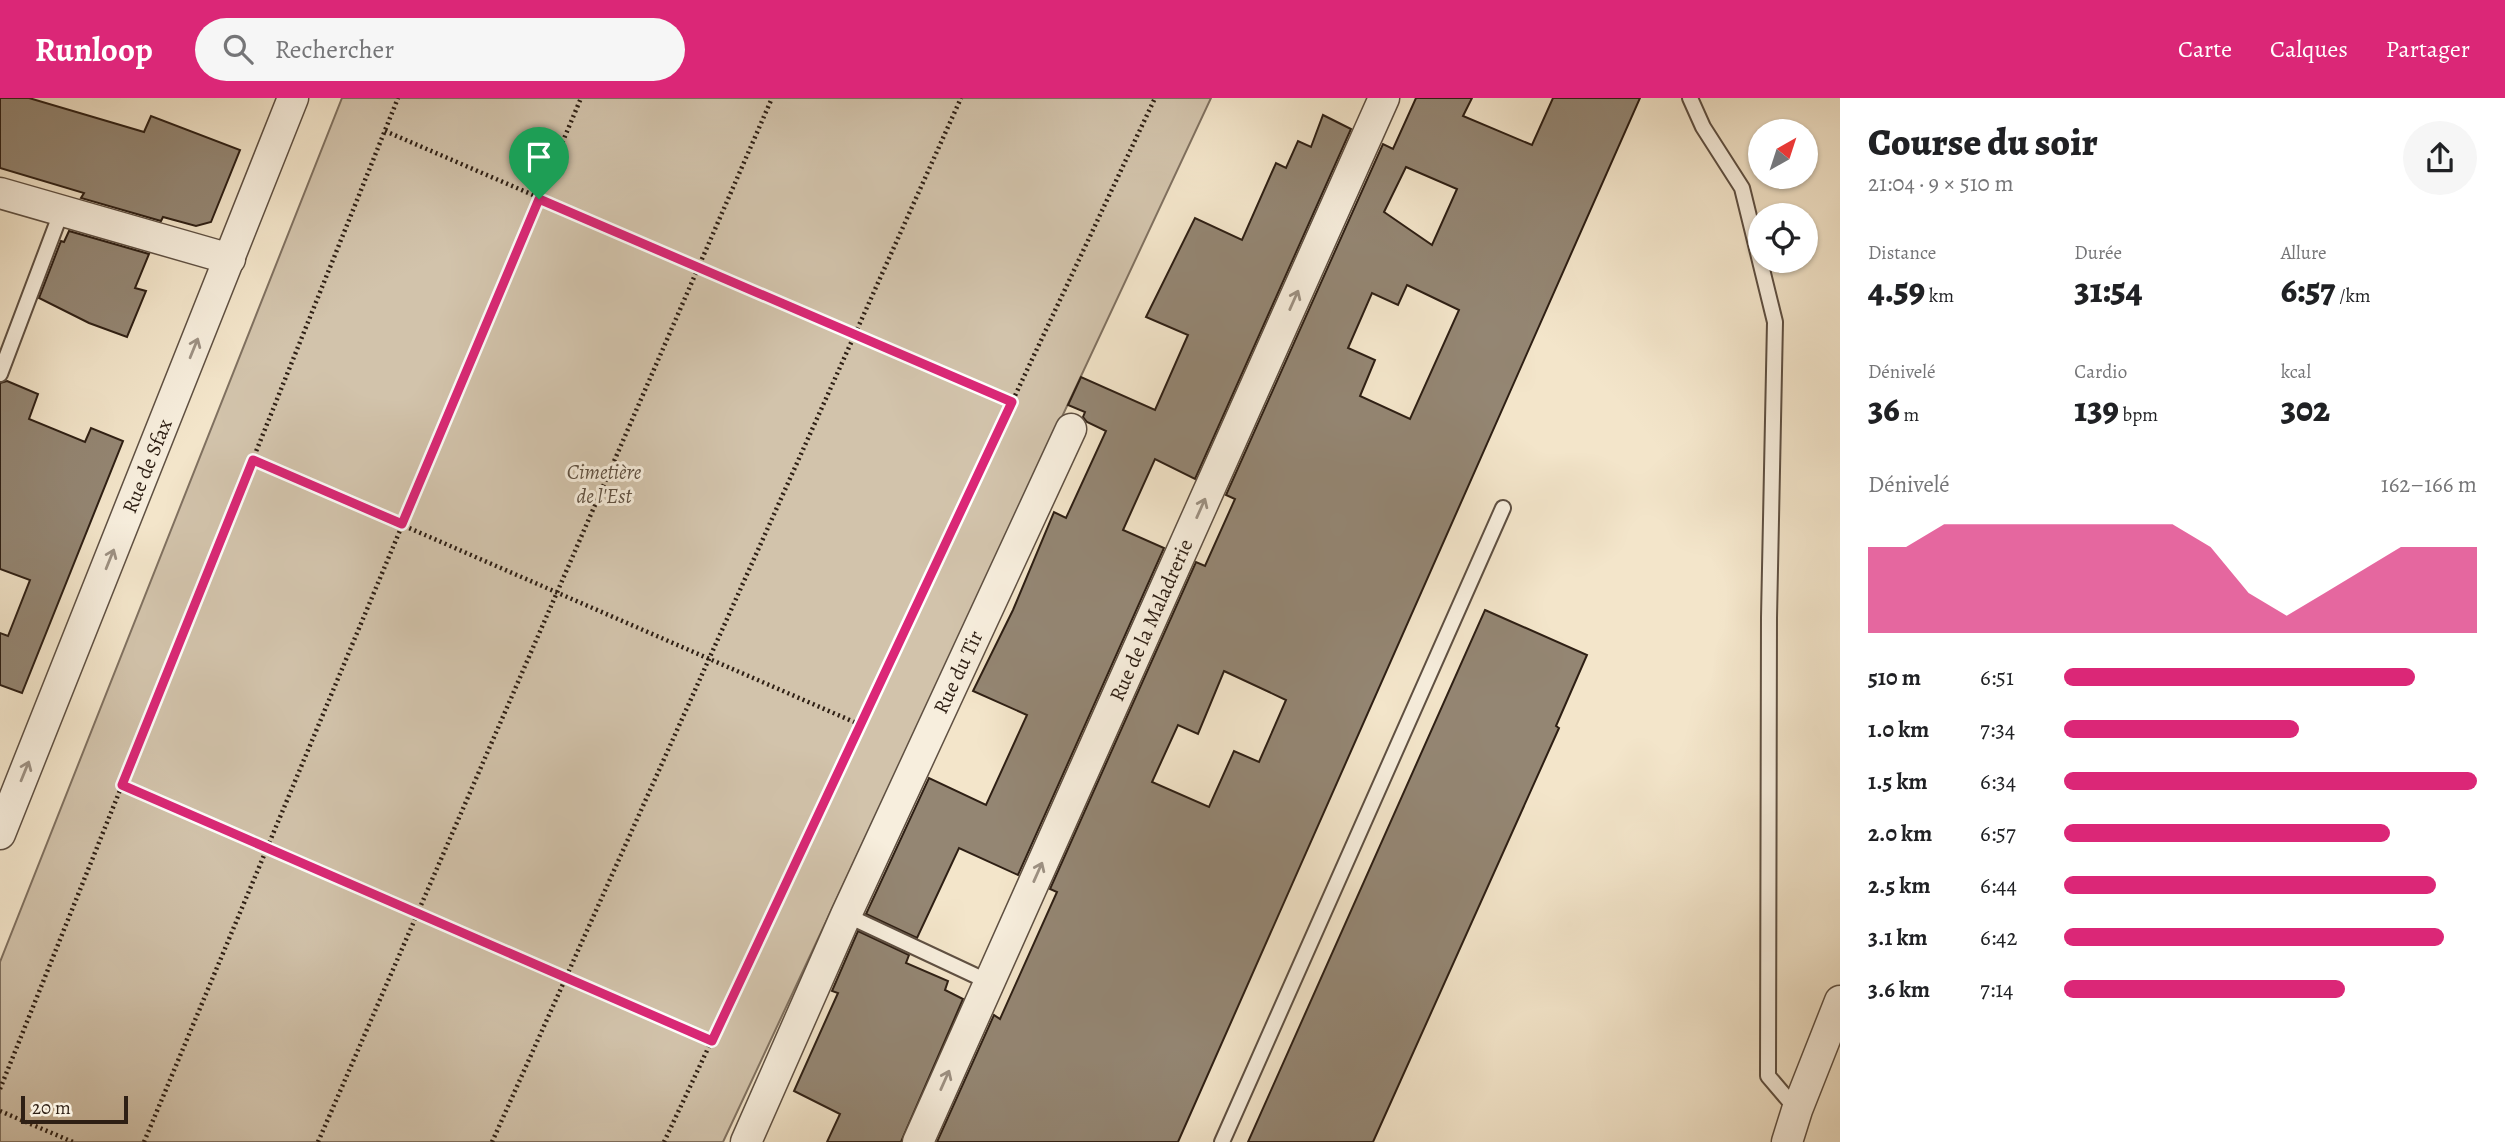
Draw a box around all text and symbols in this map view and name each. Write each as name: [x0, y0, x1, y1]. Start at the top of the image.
search box: [195, 18, 685, 81]
text: Runloop: [35, 27, 153, 72]
icon: search: [219, 30, 257, 68]
text: Rechercher: [275, 32, 394, 67]
text: Carte: [2178, 33, 2232, 65]
text: Calques: [2270, 33, 2348, 65]
text: Partager: [2386, 33, 2470, 65]
text: Course du soir: [1868, 116, 2098, 168]
north arrow: [1748, 119, 1818, 189]
map controls: [1748, 119, 1818, 273]
button: share: [2403, 121, 2477, 195]
pin: [509, 127, 569, 199]
icon: arrive: [520, 138, 558, 176]
text: 21:04 · 9 × 510 m: [1868, 168, 2014, 199]
button: locate: [1748, 203, 1818, 273]
text: Distance: [1868, 240, 1936, 266]
text: Durée: [2074, 240, 2122, 266]
text: Allure: [2281, 240, 2327, 266]
text: 4.59: [1868, 266, 1925, 314]
text: 31:54: [2074, 266, 2142, 314]
text: 6:57: [2281, 266, 2335, 314]
text: km: [1925, 283, 1954, 309]
text: /km: [2335, 283, 2371, 309]
one-way arrow: [1288, 290, 1301, 311]
one-way arrow: [189, 338, 202, 360]
text: Dénivelé: [1868, 359, 1935, 385]
text: Cardio: [2074, 359, 2127, 385]
text: kcal: [2281, 359, 2311, 385]
text: 36: [1868, 385, 1900, 433]
text: 139: [2074, 385, 2119, 433]
text: 302: [2281, 385, 2330, 433]
text: m: [1900, 402, 1919, 428]
text: bpm: [2119, 402, 2158, 428]
street label: Rue de Sfax: [115, 415, 179, 517]
park label: Cimetière de l'Est: [567, 458, 642, 510]
text: Dénivelé: [1868, 469, 1950, 500]
text: 162–166 m: [2381, 469, 2477, 500]
one-way arrow: [1195, 497, 1208, 519]
street label: Rue de la Maladrerie: [1103, 534, 1199, 706]
one-way arrow: [104, 549, 117, 571]
street label: Rue du Tir: [927, 626, 989, 718]
text: 510 m: [1868, 662, 1921, 693]
text: 6:51: [1980, 662, 2014, 693]
text: 1.0 km: [1868, 714, 1929, 745]
text: 7:34: [1980, 714, 2015, 745]
one-way arrow: [20, 760, 33, 782]
text: 1.5 km: [1868, 766, 1928, 797]
text: 6:34: [1980, 766, 2016, 797]
text: 2.0 km: [1868, 818, 1932, 849]
text: 6:57: [1980, 818, 2016, 849]
one-way arrow: [1032, 862, 1045, 883]
text: 2.5 km: [1868, 870, 1930, 901]
text: 6:44: [1980, 870, 2017, 901]
text: 3.1 km: [1868, 922, 1928, 953]
text: 6:42: [1980, 922, 2017, 953]
text: 3.6 km: [1868, 974, 1930, 1005]
text: 7:14: [1980, 974, 2013, 1005]
one-way arrow: [939, 1069, 952, 1091]
scale bar: [21, 1093, 128, 1125]
text: 20 m: [32, 1095, 71, 1121]

